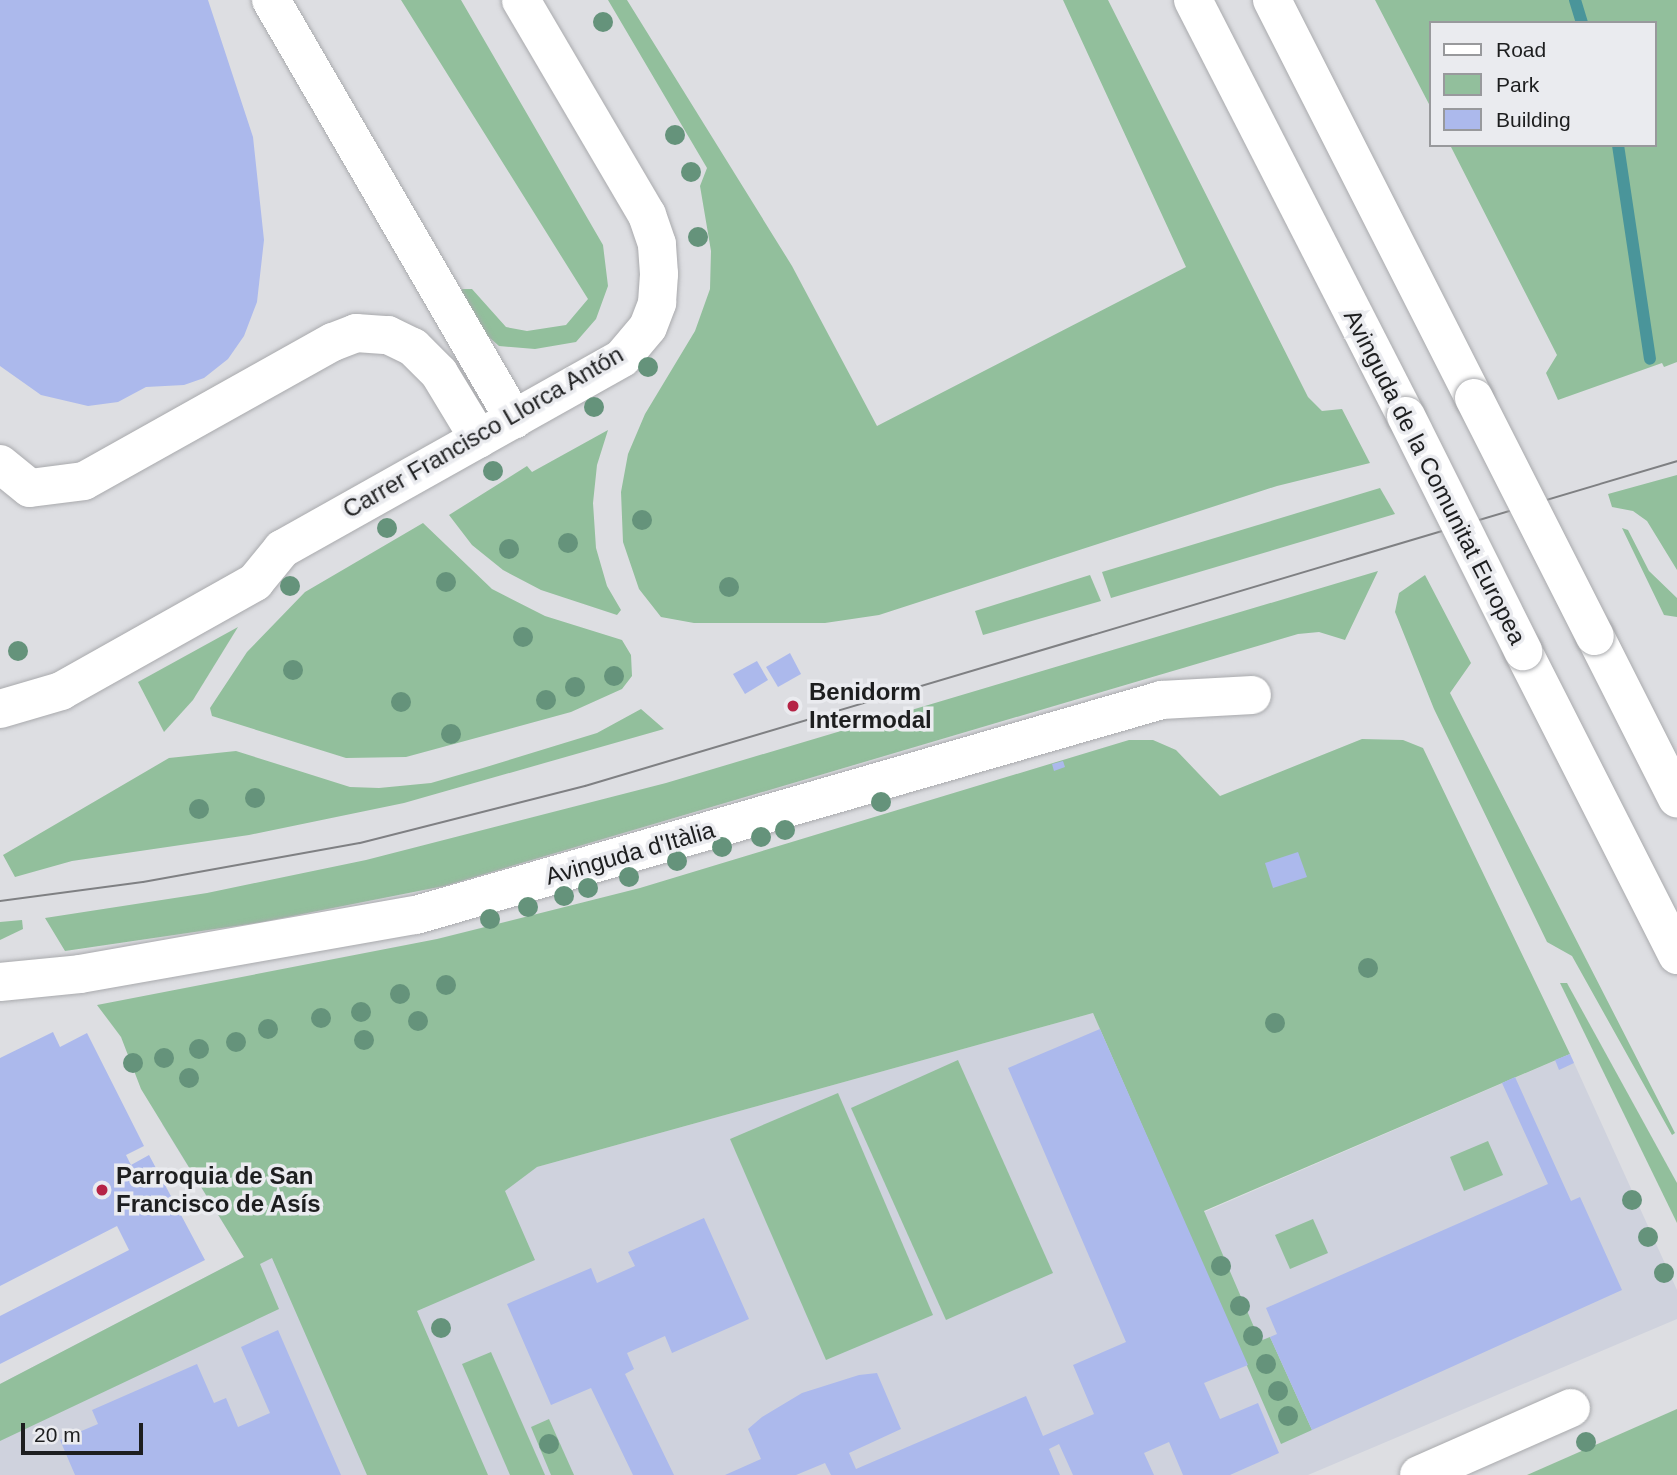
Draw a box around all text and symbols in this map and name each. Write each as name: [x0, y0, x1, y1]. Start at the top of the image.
legend: [1428, 21, 1656, 147]
text: Road: [1496, 38, 1546, 61]
text: Park: [1496, 73, 1539, 96]
text: Building: [1496, 108, 1571, 131]
street label: Avinguda de la Comunitat Europea: [1338, 305, 1532, 649]
street label: Carrer Francisco Llorca Antón: [337, 339, 629, 525]
place label: Benidorm Intermodal: [809, 678, 932, 734]
marker: Benidorm Intermodal: [783, 696, 803, 716]
street label: Avinguda d'Itàlia: [542, 815, 718, 891]
place label: Parroquia de San Francisco de Asís: [116, 1162, 321, 1218]
marker: Parroquia de San Francisco de Asís: [94, 1182, 110, 1198]
scale bar: [24, 1408, 147, 1452]
text: 20 m: [34, 1423, 81, 1446]

